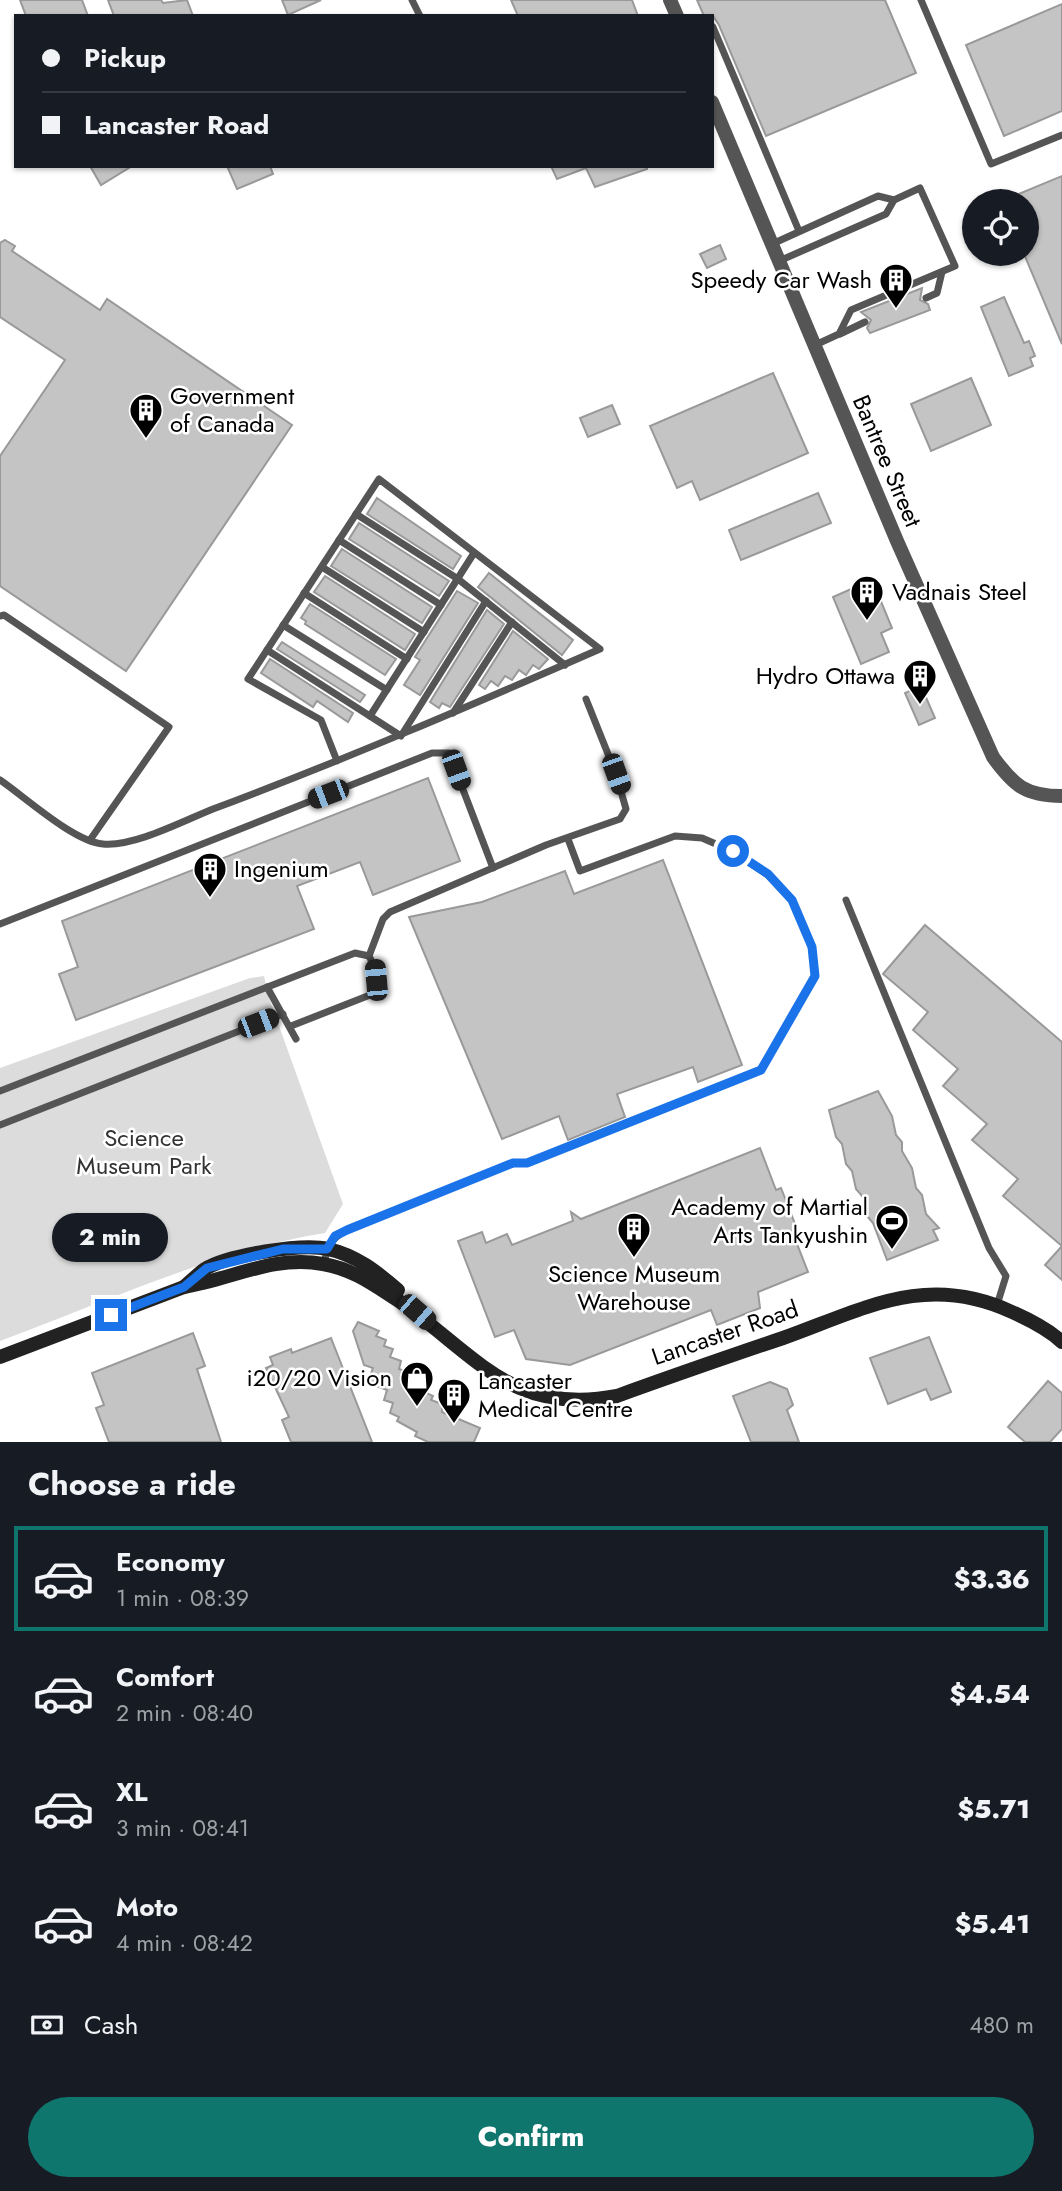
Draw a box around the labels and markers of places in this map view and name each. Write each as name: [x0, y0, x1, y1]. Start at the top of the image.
building icon: Speedy Car Wash: [877, 261, 915, 310]
place label: Speedy Car Wash: [690, 262, 872, 297]
place label: Government of Canada: [170, 378, 294, 441]
building icon: Government of Canada: [127, 391, 165, 440]
building icon: Vadnais Steel: [848, 573, 886, 622]
place label: Vadnais Steel: [892, 574, 1027, 609]
building icon: Hydro Ottawa: [901, 657, 939, 706]
place label: Hydro Ottawa: [756, 658, 895, 693]
building icon: Ingenium: [191, 850, 229, 899]
place label: Ingenium: [234, 851, 329, 886]
place label: Academy of Martial Arts Tankyushin: [671, 1189, 868, 1252]
sports icon: Academy of Martial Arts Tankyushin: [873, 1202, 911, 1251]
building icon: Science Museum Warehouse: [615, 1210, 653, 1259]
place label: Science Museum Warehouse: [548, 1256, 720, 1319]
shop icon: i20/20 Vision: [398, 1359, 436, 1408]
place label: i20/20 Vision: [246, 1360, 392, 1395]
place label: Lancaster Medical Centre: [478, 1363, 633, 1426]
building icon: Lancaster Medical Centre: [435, 1376, 473, 1425]

